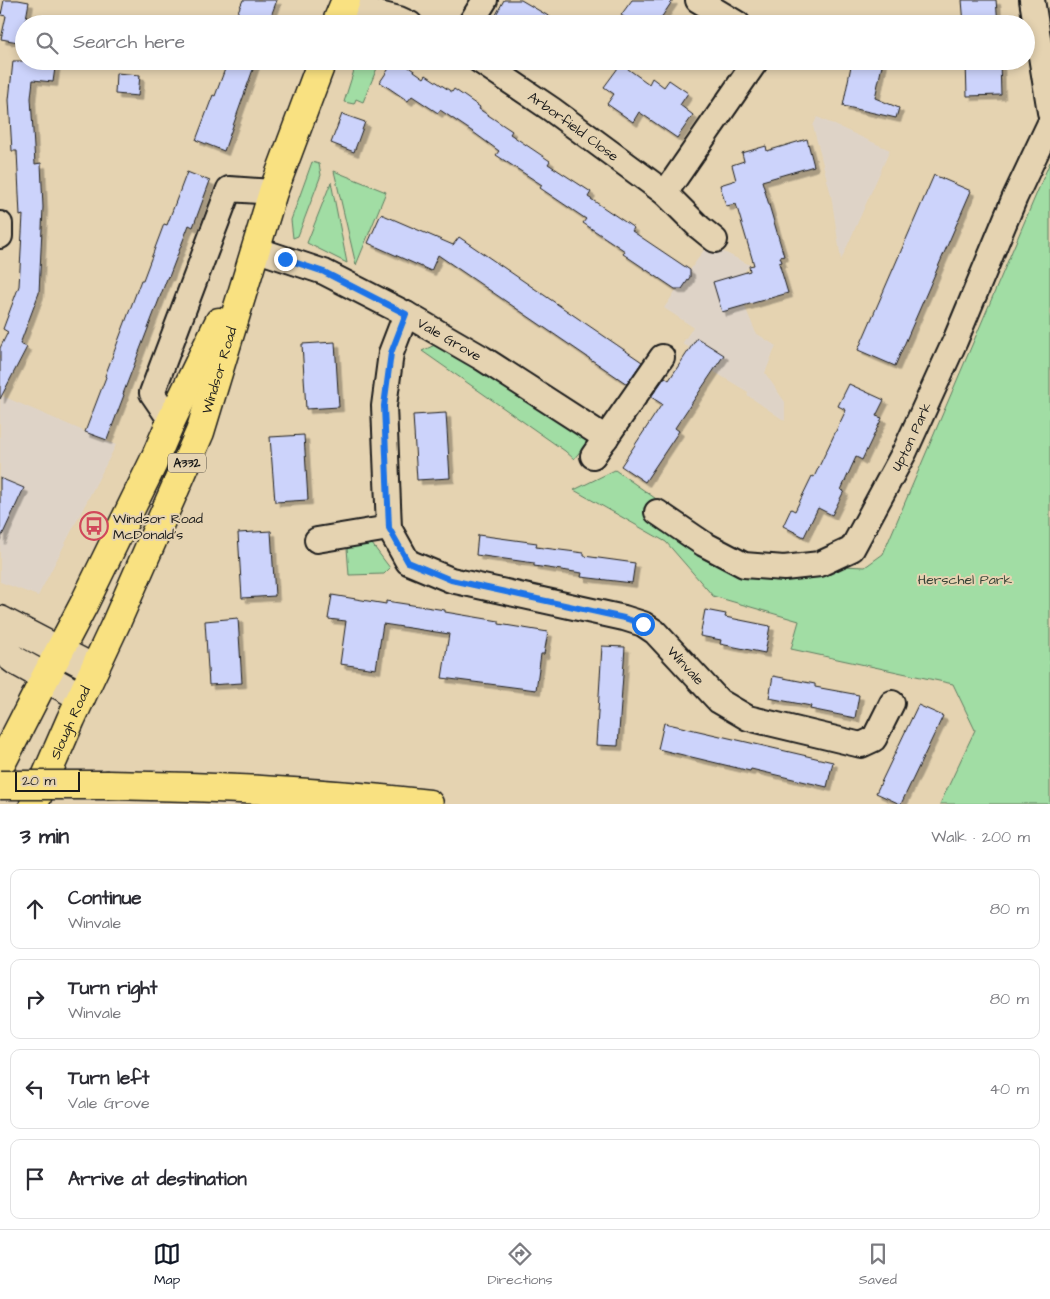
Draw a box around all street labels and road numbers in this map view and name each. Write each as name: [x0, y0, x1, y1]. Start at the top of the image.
street label: Arborfield Close: [524, 87, 623, 167]
street label: Vale Grove: [413, 313, 485, 367]
street label: Windsor Road: [197, 325, 242, 416]
street label: Upton Park: [887, 399, 937, 475]
road number: A332: [168, 453, 206, 472]
street label: Winvale: [662, 642, 709, 690]
street label: Slough Road: [46, 683, 96, 763]

